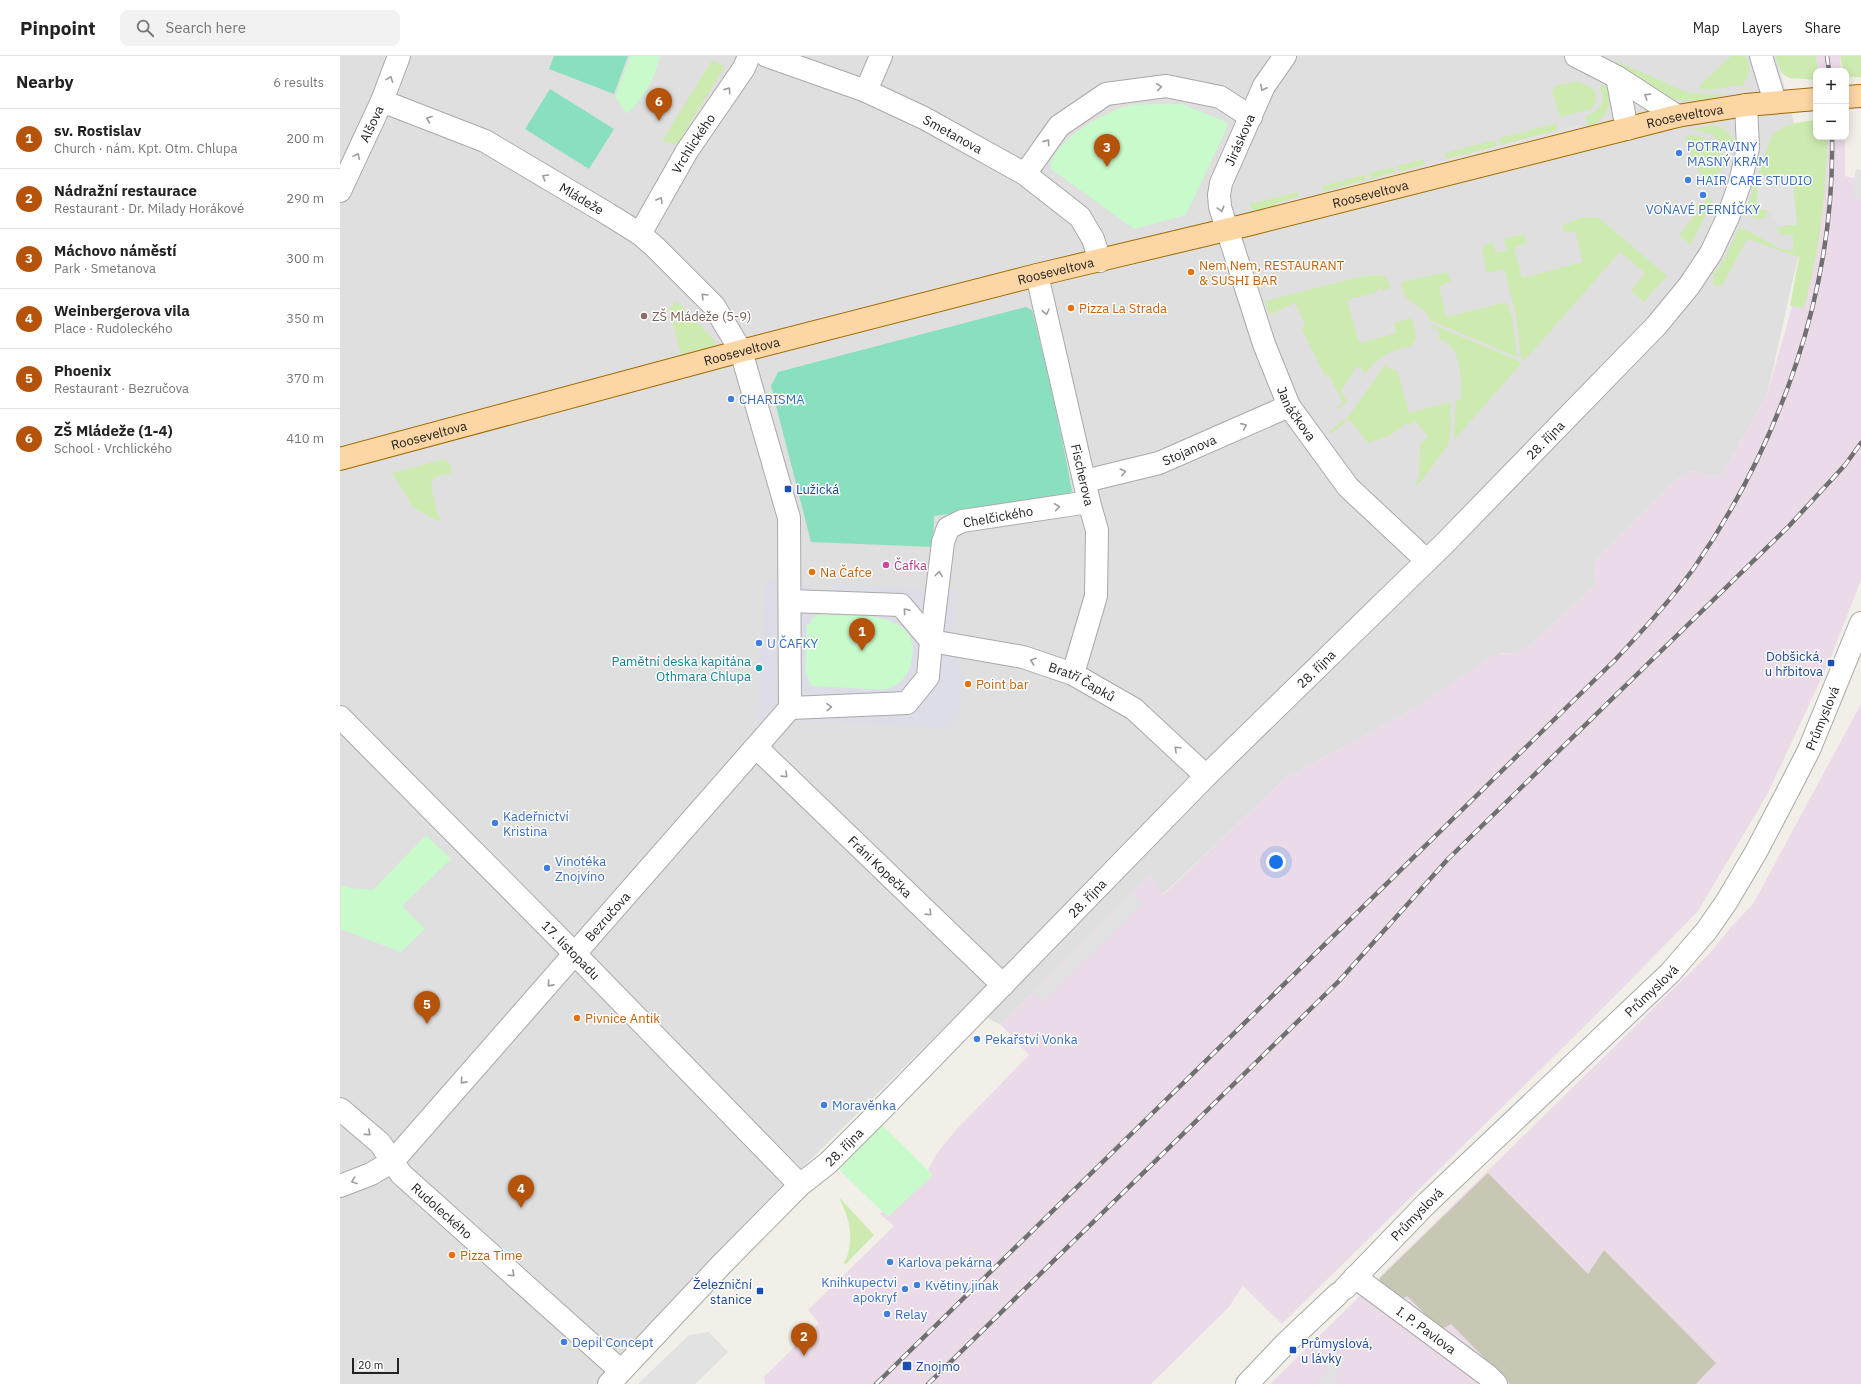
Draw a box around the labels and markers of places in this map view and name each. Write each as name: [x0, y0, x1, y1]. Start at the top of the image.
pin: 6: [646, 88, 672, 121]
pin: 3: [1094, 134, 1120, 167]
place label: POTRAVINY MASNÝ KRÁM: [1687, 138, 1769, 170]
marker: POTRAVINY MASNÝ KRÁM: [1674, 148, 1684, 158]
place label: HAIR CARE STUDIO: [1696, 172, 1812, 189]
marker: HAIR CARE STUDIO: [1683, 175, 1693, 185]
marker: VOŇAVÉ PERNÍČKY: [1698, 190, 1708, 200]
place label: VOŇAVÉ PERNÍČKY: [1646, 201, 1761, 218]
place label: Nem Nem, RESTAURANT & SUSHI BAR: [1199, 257, 1345, 289]
marker: Nem Nem, RESTAURANT & SUSHI BAR: [1186, 267, 1196, 277]
place label: Pizza La Strada: [1079, 300, 1167, 317]
marker: Pizza La Strada: [1066, 303, 1076, 313]
place label: ZŠ Mládeže (5-9): [652, 308, 751, 325]
marker: ZŠ Mládeže (5-9): [639, 311, 649, 321]
place label: CHARISMA: [739, 391, 805, 408]
marker: CHARISMA: [726, 394, 736, 404]
place label: Lužická: [796, 481, 839, 498]
marker: Lužická: [783, 484, 793, 494]
place label: Čafka: [894, 557, 927, 574]
marker: Čafka: [881, 560, 891, 570]
place label: Na Čafce: [820, 564, 872, 581]
marker: Na Čafce: [807, 567, 817, 577]
pin: 1: [849, 618, 875, 651]
place label: U ČAFKY: [767, 635, 819, 652]
marker: U ČAFKY: [754, 638, 764, 648]
place label: Dobšická, u hřbitova: [1765, 648, 1823, 680]
place label: Pamětní deska kapitána Othmara Chlupa: [611, 653, 751, 685]
marker: Dobšická, u hřbitova: [1826, 658, 1836, 668]
marker: Pamětní deska kapitána Othmara Chlupa: [754, 663, 764, 673]
place label: Point bar: [976, 676, 1029, 693]
marker: Point bar: [963, 679, 973, 689]
place label: Kadeřnictví Kristina: [503, 808, 570, 840]
marker: Kadeřnictví Kristina: [490, 818, 500, 828]
place label: Vinotéka Znojvíno: [555, 853, 606, 885]
marker: Vinotéka Znojvíno: [542, 863, 552, 873]
pin: 5: [414, 991, 440, 1024]
place label: Pivnice Antik: [585, 1010, 660, 1027]
marker: Pivnice Antik: [572, 1013, 582, 1023]
place label: Pekařství Vonka: [985, 1031, 1078, 1048]
marker: Pekařství Vonka: [972, 1034, 982, 1044]
place label: Moravěnka: [832, 1097, 896, 1114]
marker: Moravěnka: [819, 1100, 829, 1110]
pin: 4: [508, 1175, 534, 1208]
place label: Pizza Time: [460, 1247, 522, 1264]
marker: Pizza Time: [447, 1250, 457, 1260]
place label: Karlova pekárna: [898, 1254, 992, 1271]
marker: Karlova pekárna: [885, 1257, 895, 1267]
place label: Knihkupectvi apokryf: [821, 1274, 897, 1306]
place label: Železniční stanice: [693, 1276, 753, 1308]
place label: Květiny jinak: [925, 1277, 999, 1294]
marker: Květiny jinak: [912, 1280, 922, 1290]
marker: Knihkupectvi apokryf: [900, 1284, 910, 1294]
marker: Železniční stanice: [755, 1286, 765, 1296]
place label: Relay: [895, 1306, 928, 1323]
marker: Relay: [882, 1309, 892, 1319]
pin: 2: [791, 1323, 817, 1356]
place label: Depil Concept: [572, 1334, 654, 1351]
place label: Průmyslová, u lávky: [1301, 1335, 1373, 1367]
marker: Depil Concept: [559, 1337, 569, 1347]
marker: Průmyslová, u lávky: [1288, 1345, 1298, 1355]
place label: Znojmo: [916, 1358, 960, 1375]
marker: Znojmo: [901, 1360, 913, 1372]

